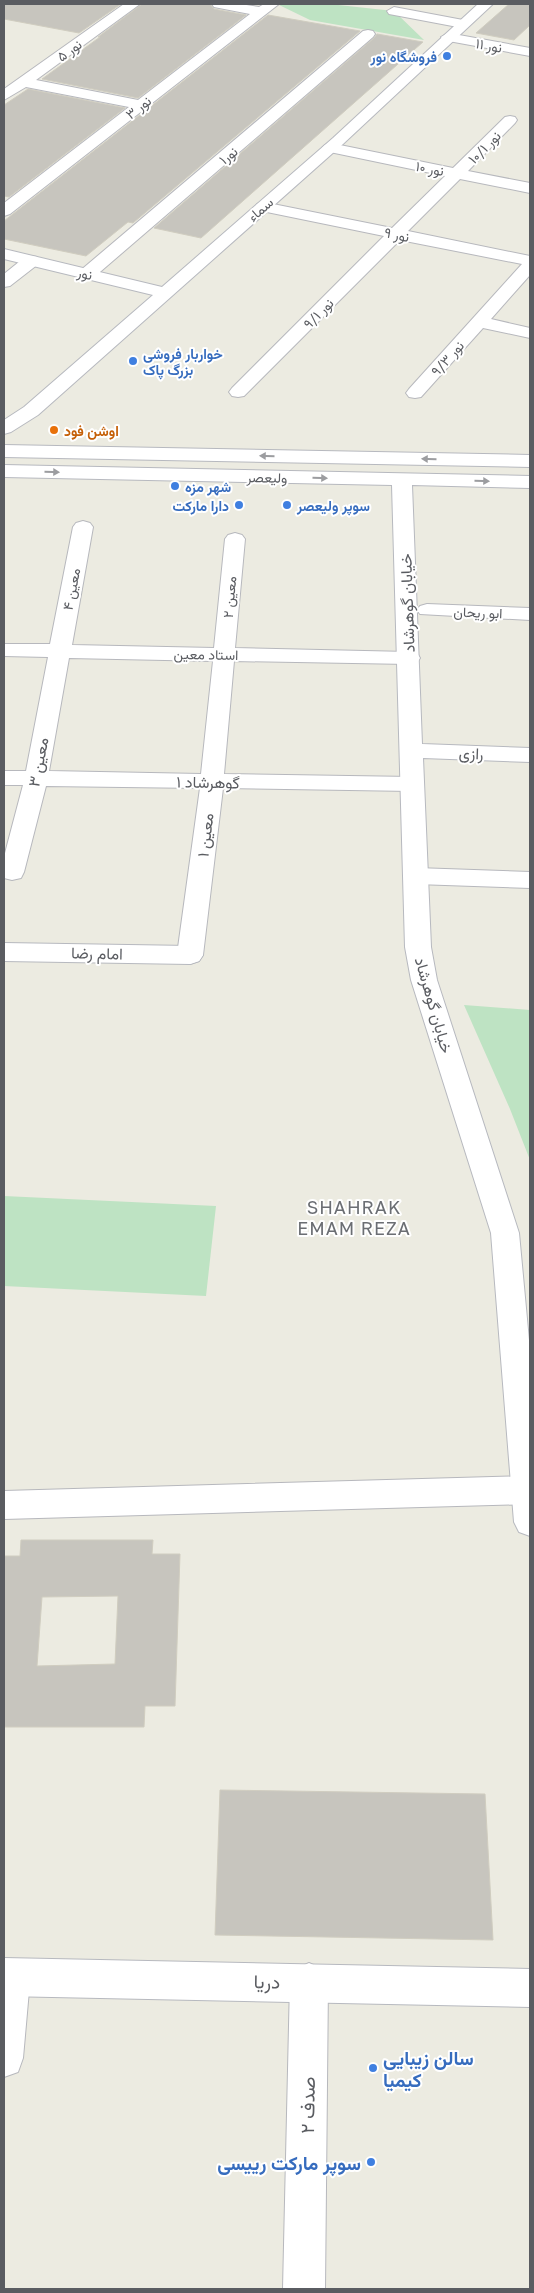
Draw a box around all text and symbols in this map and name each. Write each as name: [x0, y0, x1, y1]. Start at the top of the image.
street label: نور ۱۱: [474, 34, 504, 57]
street label: نور ۵: [53, 35, 85, 66]
place label: فروشگاه نور: [370, 48, 437, 66]
marker: فروشگاه نور: [441, 50, 453, 62]
street label: نور ۳: [122, 92, 155, 123]
street label: نور ۱۰/۱: [464, 127, 505, 168]
street label: نور۱: [215, 142, 241, 168]
street label: نور ۱۰: [414, 157, 446, 180]
street label: سماء: [244, 193, 276, 225]
street label: نور ۹: [383, 223, 411, 246]
street label: نور: [75, 263, 94, 284]
street label: نور ۹/۱: [299, 294, 337, 332]
street label: نور ۹/۳: [427, 337, 468, 380]
place label: خواربار فروشی بزرگ پاک: [143, 345, 223, 380]
marker: خواربار فروشی بزرگ پاک: [127, 355, 139, 367]
place label: اوشن فود: [64, 422, 119, 440]
marker: اوشن فود: [48, 424, 60, 436]
one-way arrow: [258, 452, 274, 460]
one-way arrow: [421, 455, 437, 463]
one-way arrow: [45, 468, 61, 476]
street label: ولیعصر: [245, 468, 288, 487]
one-way arrow: [312, 474, 328, 482]
one-way arrow: [475, 477, 491, 485]
place label: شهر مزه: [185, 478, 231, 496]
marker: شهر مزه: [169, 480, 181, 492]
place label: دارا مارکت: [172, 497, 229, 515]
place label: سوپر ولیعصر: [296, 497, 370, 516]
marker: دارا مارکت: [233, 499, 245, 511]
marker: سوپر ولیعصر: [281, 499, 293, 511]
street label: خیابان گوهرشاد: [395, 553, 420, 653]
street label: معین ۴: [59, 566, 84, 612]
street label: معین ۲: [219, 575, 240, 619]
street label: ابو ریحان: [453, 603, 503, 622]
street label: استاد معین: [174, 645, 238, 664]
street label: معین ۳: [23, 735, 54, 789]
street label: رازی: [458, 743, 484, 764]
street label: گوهرشاد ۱: [176, 771, 240, 794]
street label: معین ۱: [192, 812, 219, 858]
street label: امام رضا: [71, 943, 123, 964]
street label: خیابان گوهرشاد: [410, 955, 457, 1056]
district label: SHAHRAK EMAM REZA: [297, 1196, 411, 1239]
street label: دریا: [254, 1969, 280, 1994]
place label: سالن زیبایی کیمیا: [383, 2046, 474, 2092]
marker: سالن زیبایی کیمیا: [367, 2062, 379, 2074]
street label: صدف ۲: [295, 2076, 319, 2134]
place label: سوپر مارکت رییسی: [217, 2151, 361, 2177]
marker: سوپر مارکت رییسی: [365, 2156, 377, 2168]

